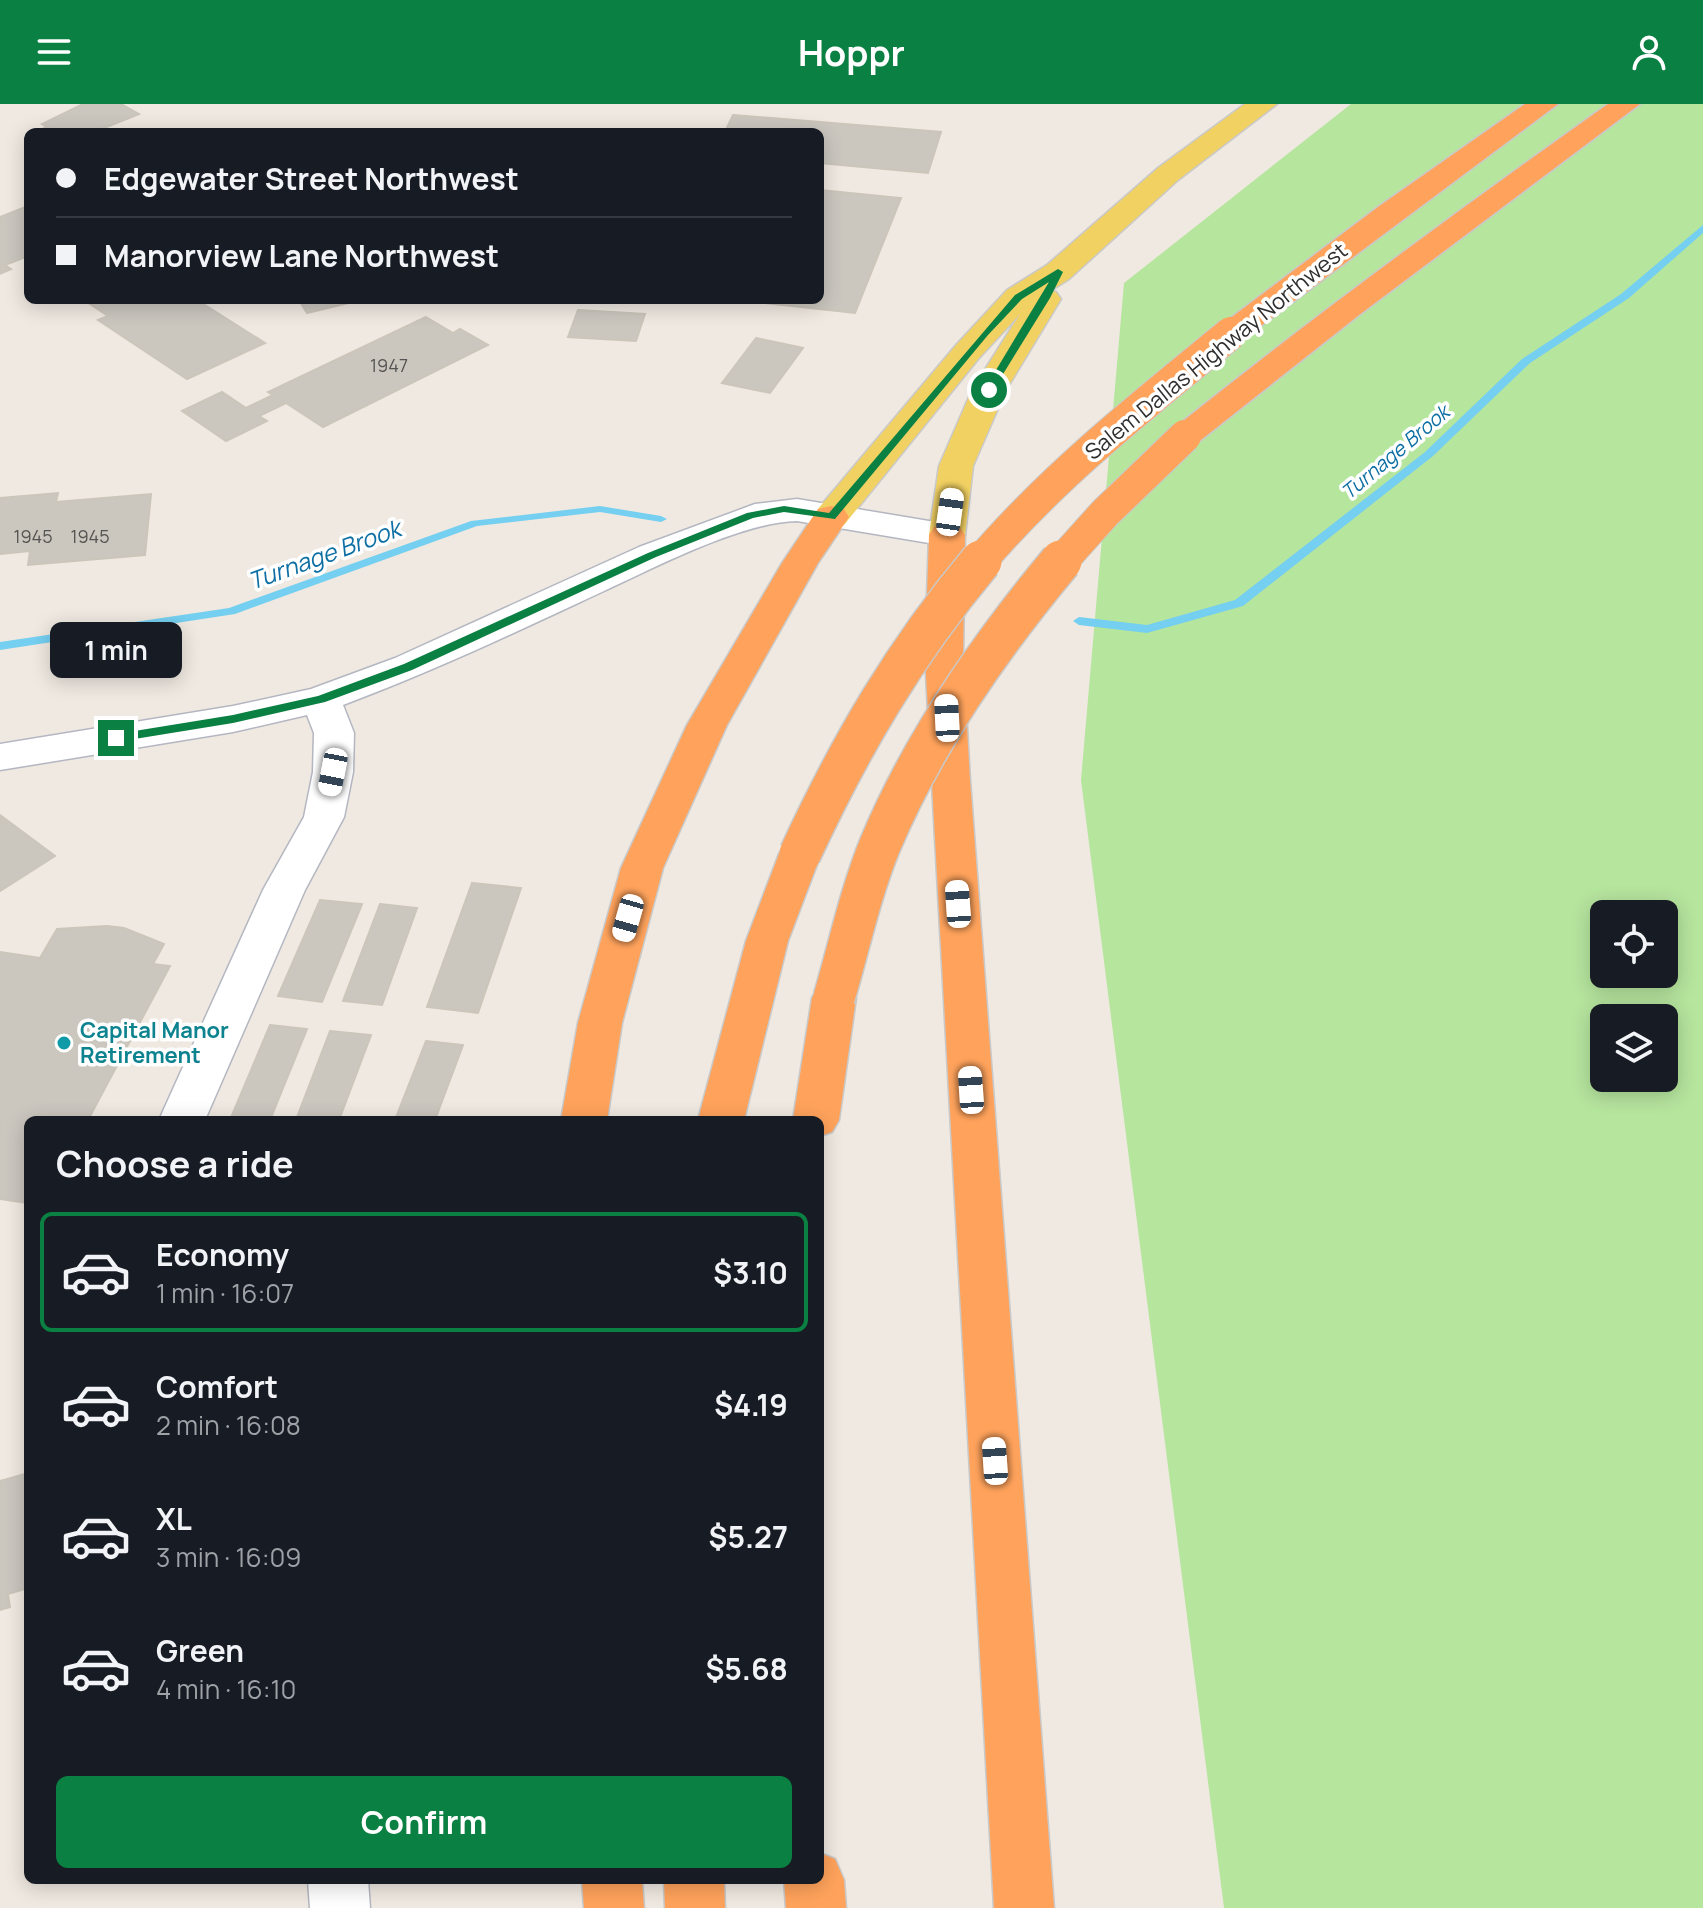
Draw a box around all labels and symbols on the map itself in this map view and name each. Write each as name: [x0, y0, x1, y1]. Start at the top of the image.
street label: Salem Dallas Highway Northwest: [1078, 236, 1354, 466]
house number: 1947: [370, 353, 408, 377]
route start: [971, 372, 1007, 408]
water label: Turnage Brook: [1335, 397, 1457, 505]
car: [935, 487, 965, 537]
water label: Turnage Brook: [243, 510, 408, 597]
house number: 1945: [13, 524, 53, 548]
house number: 1945: [70, 524, 110, 548]
callout: 1 min: [50, 622, 182, 678]
car: [934, 693, 960, 743]
route end: [98, 720, 134, 756]
car: [317, 746, 349, 798]
car: [944, 879, 972, 929]
car: [610, 892, 646, 944]
place label: Capital Manor Retirement: [80, 1015, 229, 1070]
marker: Capital Manor Retirement: [55, 1034, 73, 1052]
car: [957, 1065, 985, 1115]
car: [981, 1436, 1009, 1486]

